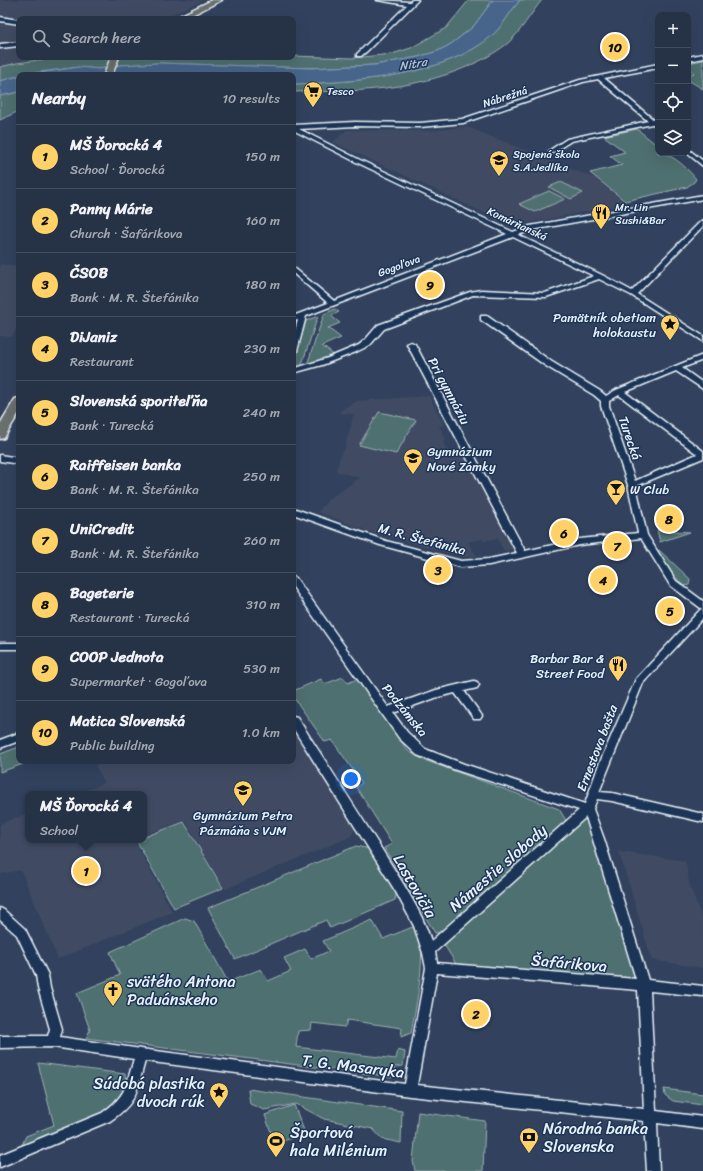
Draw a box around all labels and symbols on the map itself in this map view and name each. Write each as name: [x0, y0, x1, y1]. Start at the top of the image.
pin: 10: [602, 32, 628, 62]
water label: Nitra: [397, 50, 431, 77]
supermarket icon: Tesco: [302, 80, 324, 108]
street label: Nábrežná: [480, 81, 530, 113]
place label: Tesco: [327, 82, 354, 101]
place label: Spojená škola S.A.Jedlíka: [513, 145, 580, 177]
school or university icon: Spojená škola S.A.Jedlíka: [488, 149, 510, 177]
place label: Mr. Lin Sushi&Bar: [615, 198, 666, 230]
street label: Komárňanská: [484, 202, 551, 246]
restaurant icon: Mr. Lin Sushi&Bar: [590, 202, 612, 230]
street label: Gogoľova: [375, 249, 423, 282]
pin: 9: [417, 270, 443, 300]
place label: Pamätník obetiam holokaustu: [553, 306, 656, 344]
place icon: Pamätník obetiam holokaustu: [659, 313, 681, 341]
street label: Pri gymnáziu: [422, 353, 476, 429]
street label: Turecká: [612, 413, 648, 463]
place label: Gymnázium Nové Zámky: [427, 440, 496, 478]
school or university icon: Gymnázium Nové Zámky: [402, 447, 424, 475]
bar icon: W Club: [605, 478, 627, 506]
place label: W Club: [630, 478, 669, 501]
pin: 8: [656, 504, 682, 534]
street label: M. R. Štefánika: [376, 516, 469, 562]
pin: 6: [551, 518, 577, 548]
pin: 7: [604, 531, 630, 561]
pin: 3: [425, 555, 451, 585]
pin: 4: [590, 565, 616, 595]
pin: 5: [657, 596, 683, 626]
place label: Barbar Bar & Street Food: [530, 647, 605, 685]
restaurant icon: Barbar Bar & Street Food: [607, 654, 629, 682]
street label: Podzámska: [376, 678, 434, 742]
street label: Ernestova bašta: [570, 701, 624, 795]
your location: [341, 769, 361, 789]
school or university icon: Gymnázium Petra Pázmáňa s VJM: [232, 779, 254, 807]
place label: Gymnázium Petra Pázmáňa s VJM: [193, 804, 293, 842]
street label: Námestie slobody: [442, 816, 555, 919]
street label: Lastovičia: [385, 848, 446, 924]
pin: 1: [73, 856, 99, 886]
street label: Šafárikova: [530, 945, 608, 981]
place label: svätého Antona Paduánskeho: [126, 967, 236, 1014]
church icon: svätého Antona Paduánskeho: [102, 979, 124, 1007]
pin: 2: [463, 999, 489, 1029]
street label: T. G. Masaryka: [300, 1045, 406, 1087]
place label: Súdobá plastika dvoch rúk: [93, 1069, 205, 1116]
place icon: Súdobá plastika dvoch rúk: [208, 1081, 230, 1109]
place label: Národná banka Slovenska: [543, 1114, 648, 1161]
place label: Športová hala Milénium: [289, 1118, 387, 1165]
bank icon: Národná banka Slovenska: [518, 1126, 540, 1154]
sports icon: Športová hala Milénium: [265, 1130, 287, 1158]

